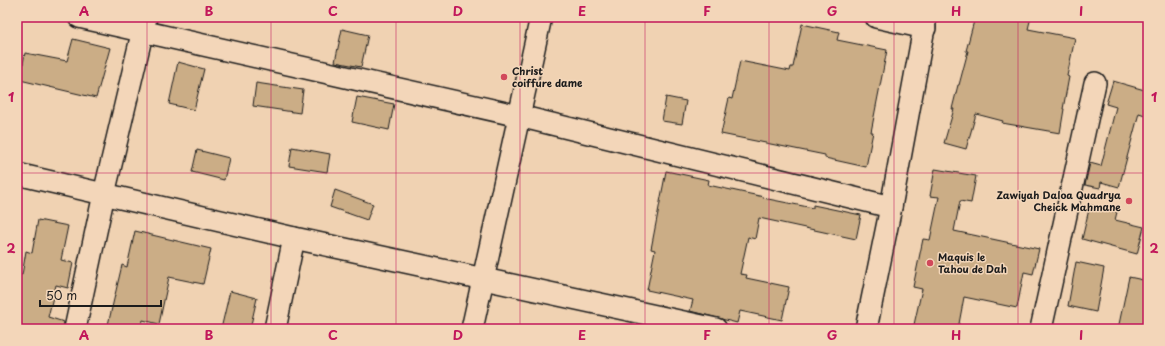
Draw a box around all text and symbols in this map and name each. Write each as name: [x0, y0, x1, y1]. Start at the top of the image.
text: A: [79, 1, 89, 20]
text: B: [205, 1, 214, 20]
text: C: [328, 1, 338, 20]
text: D: [453, 1, 463, 20]
text: E: [578, 1, 586, 20]
text: F: [703, 1, 711, 20]
text: G: [827, 1, 837, 20]
text: H: [951, 1, 961, 20]
text: I: [1079, 1, 1083, 20]
place label: Christ coiffure dame: [512, 63, 583, 90]
marker: Christ coiffure dame: [499, 72, 509, 82]
text: 1: [8, 87, 14, 106]
text: 1: [1151, 87, 1157, 106]
place label: Zawiyah Daloa Quadrya Cheick Mahmane: [997, 187, 1121, 214]
marker: Zawiyah Daloa Quadrya Cheick Mahmane: [1124, 196, 1134, 206]
text: 2: [6, 238, 16, 257]
text: 2: [1149, 238, 1159, 257]
place label: Maquis le Tahou de Dah: [938, 249, 1007, 276]
marker: Maquis le Tahou de Dah: [925, 258, 935, 268]
scale bar: [40, 282, 161, 308]
text: 50 m: [46, 286, 77, 304]
text: A: [79, 325, 89, 344]
text: B: [205, 325, 214, 344]
text: C: [328, 325, 338, 344]
text: D: [453, 325, 463, 344]
text: E: [578, 325, 586, 344]
text: F: [703, 325, 711, 344]
text: G: [827, 325, 837, 344]
text: H: [951, 325, 961, 344]
text: I: [1079, 325, 1083, 344]

